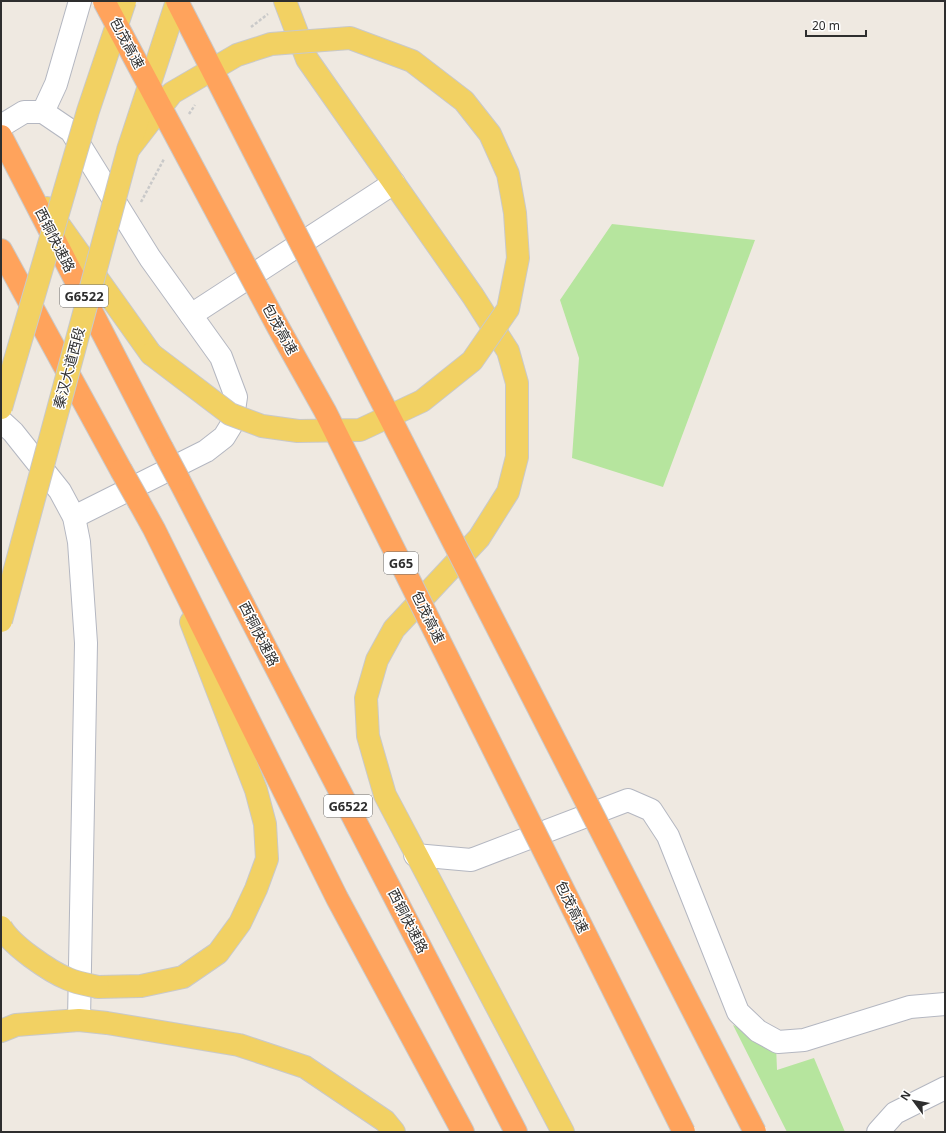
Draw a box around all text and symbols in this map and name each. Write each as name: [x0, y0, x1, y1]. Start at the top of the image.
scale bar: [806, 12, 866, 38]
street label: 包茂高速: [106, 14, 149, 72]
text: 20 m: [812, 17, 840, 34]
street label: 西铜快速路: [31, 204, 80, 275]
road number: G6522: [60, 285, 108, 307]
street label: 包茂高速: [259, 300, 302, 358]
street label: 秦汉大道西段: [48, 325, 89, 411]
road number: G65: [384, 552, 418, 574]
street label: 包茂高速: [408, 587, 449, 646]
street label: 西铜快速路: [235, 598, 284, 669]
road number: G6522: [324, 795, 372, 817]
street label: 包茂高速: [552, 877, 593, 936]
street label: 西铜快速路: [384, 885, 433, 956]
north arrow: [894, 1081, 934, 1121]
text: N: [896, 1088, 914, 1103]

